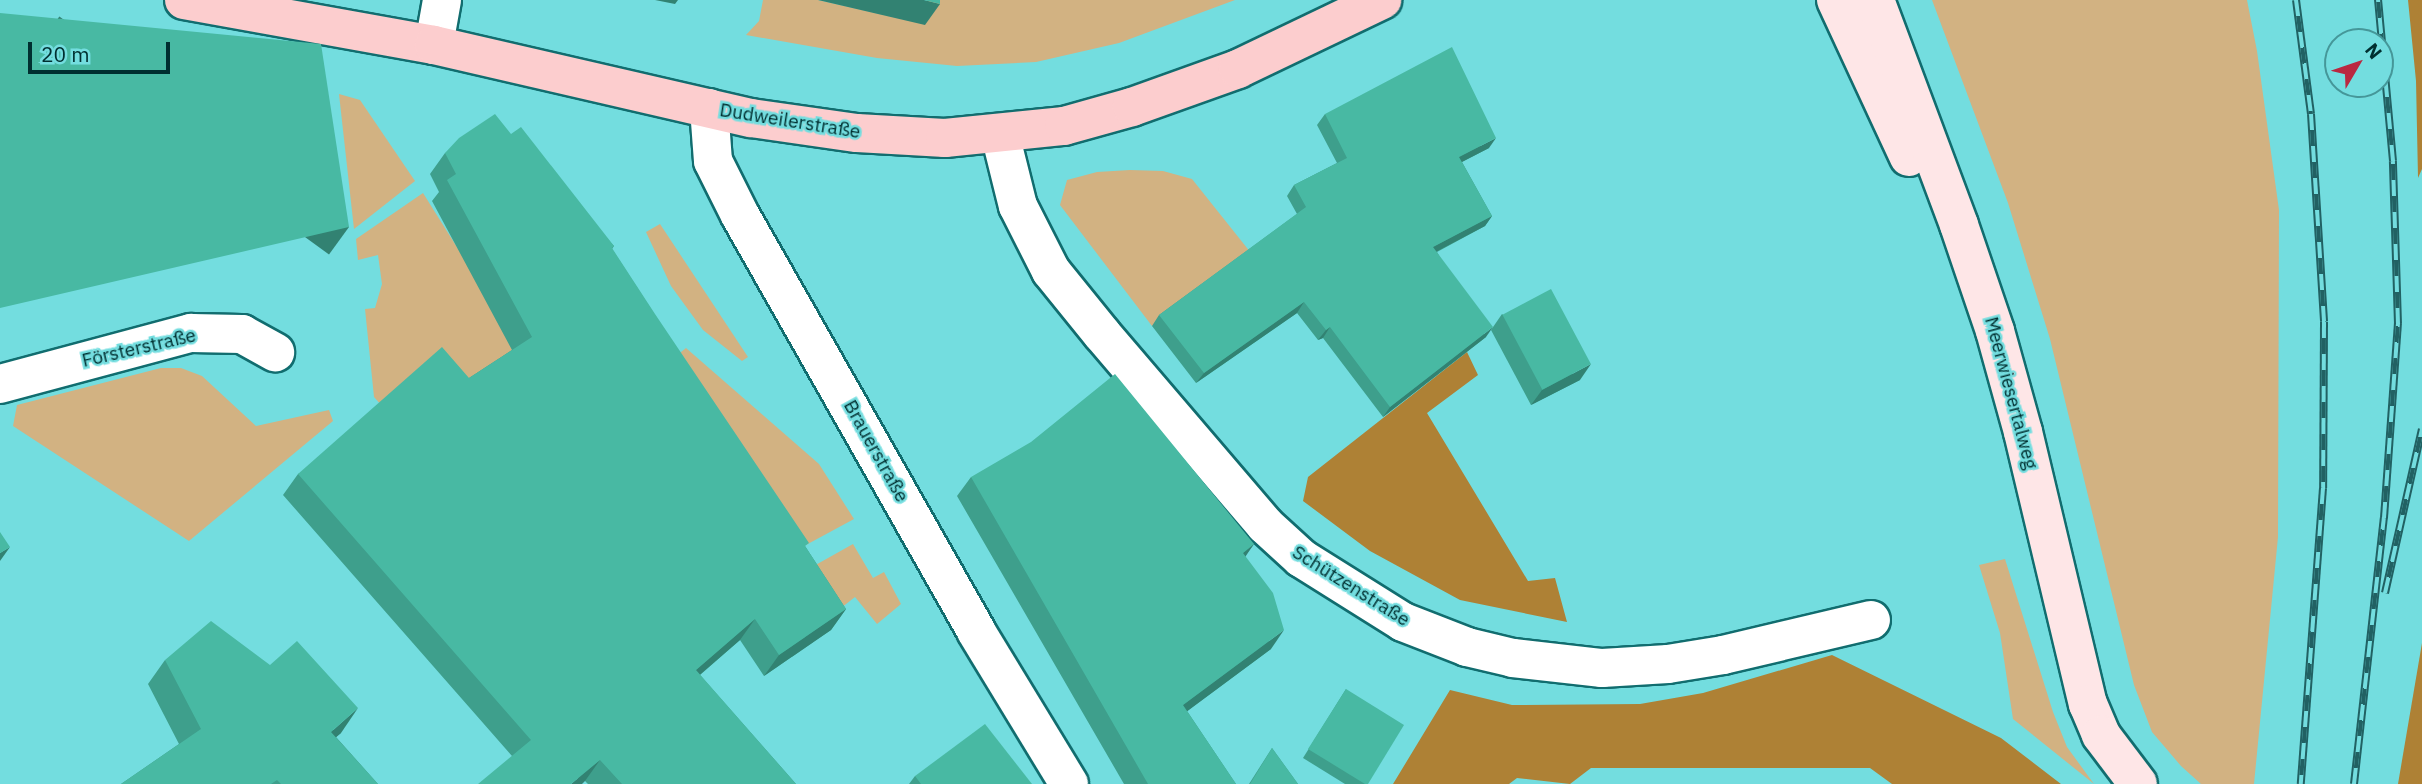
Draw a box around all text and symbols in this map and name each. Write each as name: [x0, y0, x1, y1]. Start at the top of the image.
scale bar: [32, 28, 173, 72]
north arrow: [2324, 28, 2394, 98]
text: N: [2360, 38, 2387, 64]
text: 20 m: [41, 40, 90, 68]
street label: Dudweilerstraße: [718, 99, 862, 143]
street label: Meerwiesertalweg: [1980, 314, 2042, 472]
street label: Försterstraße: [80, 324, 198, 372]
street label: Brauerstraße: [839, 396, 913, 506]
street label: Schützenstraße: [1288, 541, 1414, 631]

